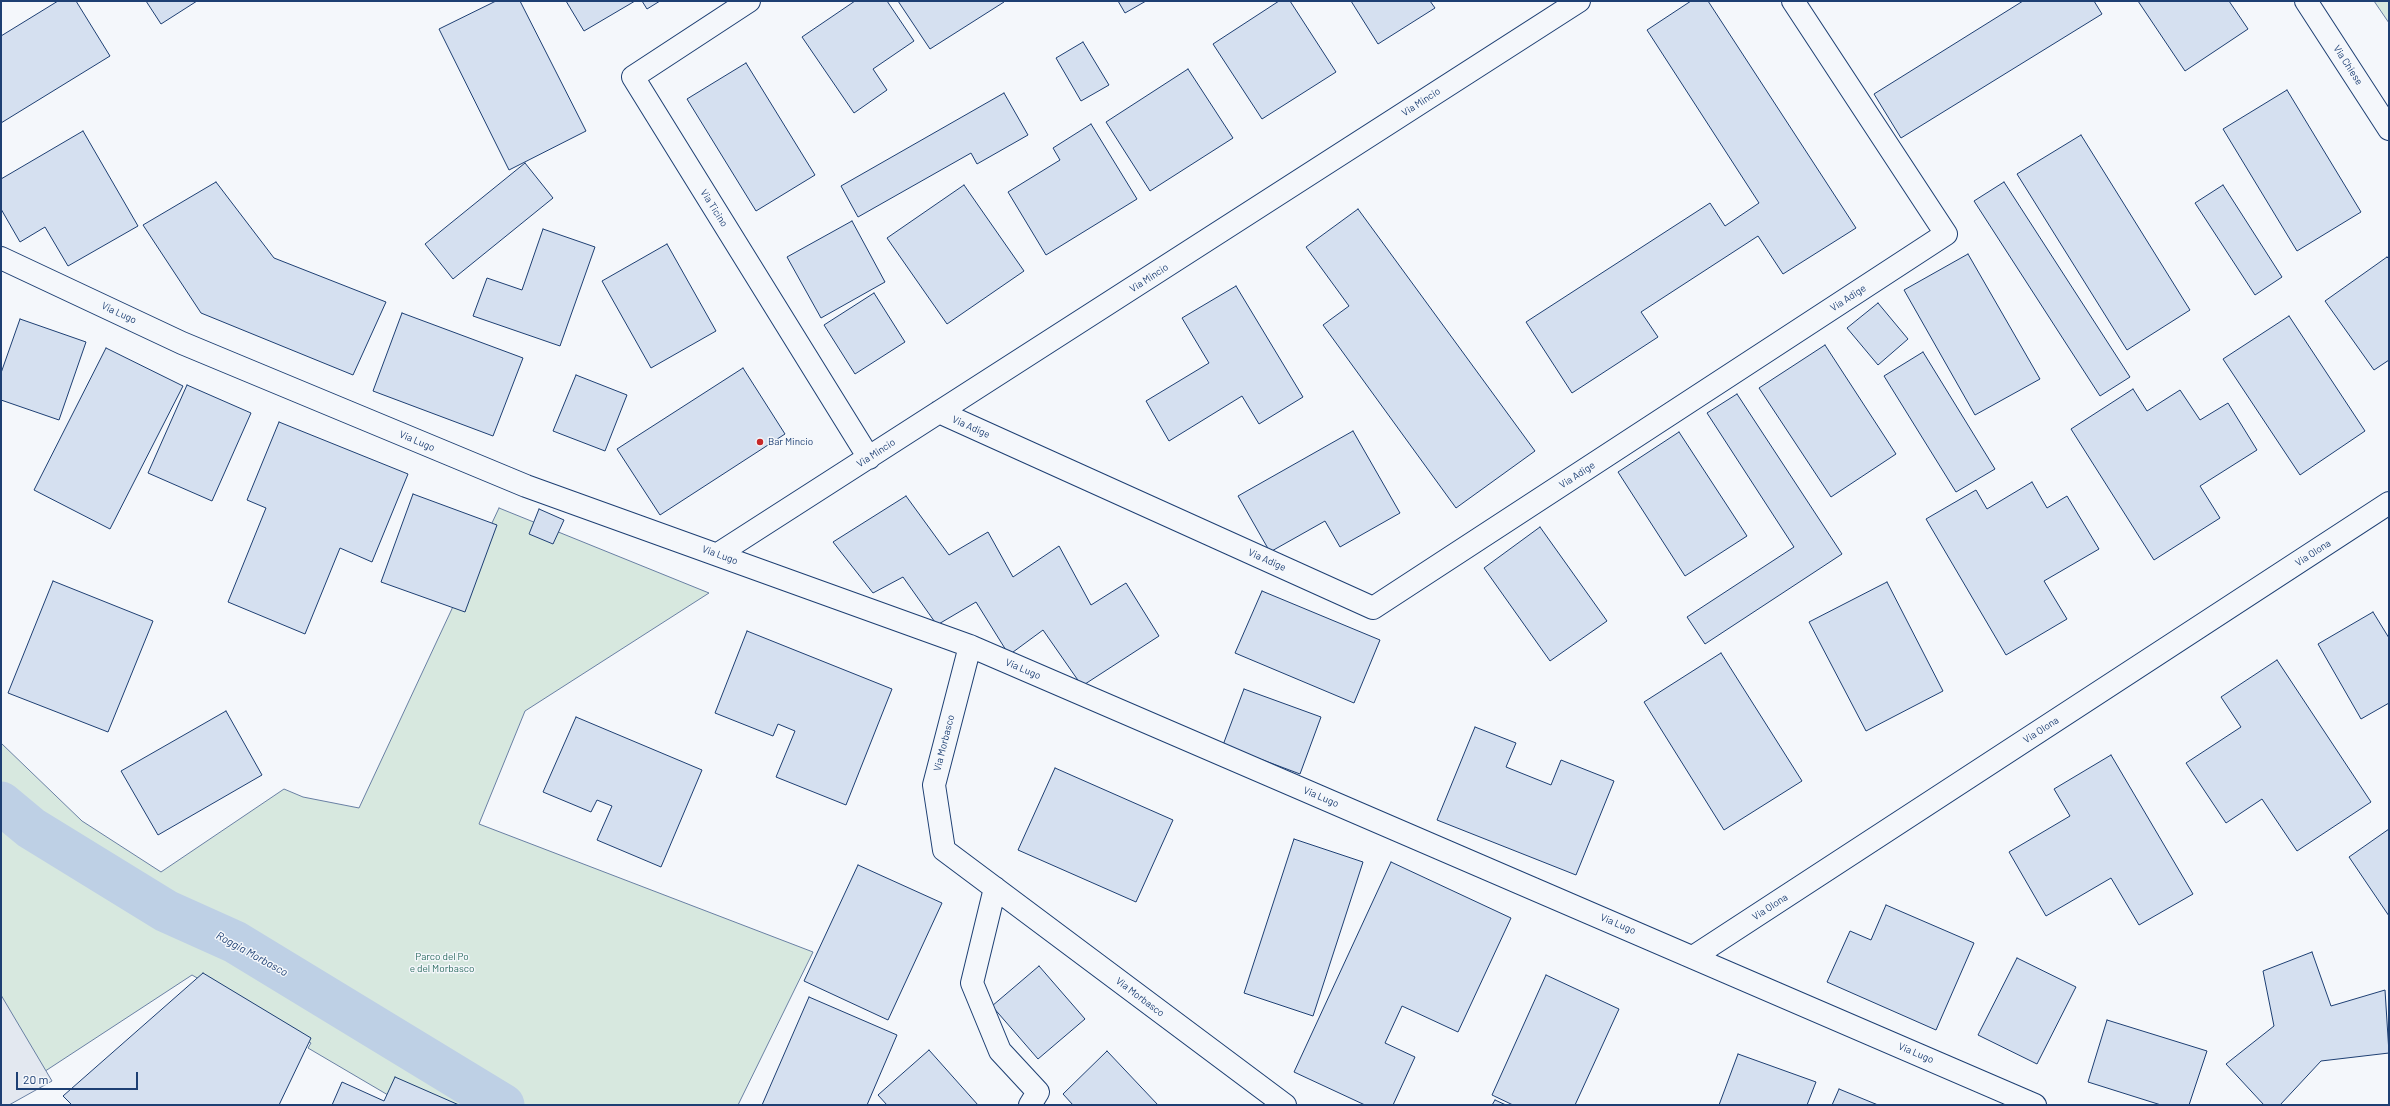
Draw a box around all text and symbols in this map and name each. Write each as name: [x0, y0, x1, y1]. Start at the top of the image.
street label: Via Chiese: [2331, 43, 2365, 87]
street label: Via Mincio: [1399, 85, 1443, 119]
street label: Via Ticino: [698, 187, 730, 229]
street label: Via Mincio: [1127, 261, 1171, 295]
street label: Via Adige: [1828, 282, 1868, 314]
street label: Via Lugo: [100, 300, 138, 326]
street label: Via Adige: [950, 413, 992, 441]
street label: Via Lugo: [397, 428, 437, 454]
place label: Bar Mincio: [768, 436, 813, 448]
street label: Via Mincio: [854, 436, 898, 470]
marker: Bar Mincio: [755, 437, 765, 447]
street label: Via Adige: [1557, 459, 1597, 491]
street label: Via Olona: [2293, 537, 2333, 569]
street label: Via Lugo: [700, 543, 740, 567]
street label: Via Adige: [1246, 546, 1288, 574]
street label: Via Lugo: [1003, 656, 1043, 682]
street label: Via Morbasco: [931, 714, 957, 772]
street label: Via Olona: [2021, 714, 2061, 746]
street label: Via Lugo: [1301, 784, 1341, 810]
street label: Via Olona: [1750, 891, 1790, 923]
street label: Via Lugo: [1598, 911, 1638, 937]
water label: Roggia Morbasco: [214, 929, 290, 979]
park label: Parco del Po e del Morbasco: [410, 951, 474, 974]
street label: Via Morbasco: [1113, 975, 1167, 1019]
street label: Via Lugo: [1896, 1040, 1936, 1066]
scale bar: [18, 1064, 140, 1090]
text: 20 m: [23, 1072, 49, 1086]

